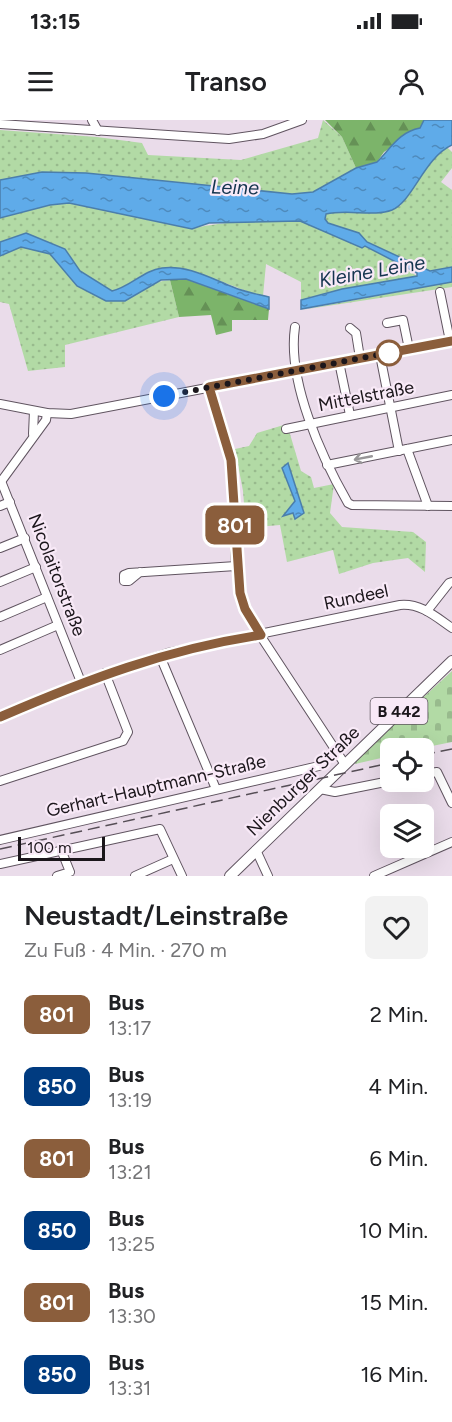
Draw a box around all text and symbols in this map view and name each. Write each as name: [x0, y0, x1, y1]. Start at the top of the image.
text: 13:15: [30, 8, 80, 35]
icon: menu: [24, 65, 57, 98]
text: Transo: [185, 65, 267, 98]
icon: person: [395, 65, 428, 98]
water label: Leine: [211, 175, 259, 199]
water label: Kleine Leine: [317, 250, 427, 292]
unlabelled marker: [376, 340, 402, 366]
street label: Mittelstraße: [316, 376, 416, 416]
your location: [149, 381, 179, 411]
one-way arrow: [354, 453, 374, 464]
line badge: 801: [200, 506, 270, 544]
street label: Nicolaitorstraße: [24, 511, 91, 639]
text: 801: [217, 513, 253, 538]
street label: Rundeel: [322, 579, 390, 615]
road number: B 442: [370, 698, 428, 724]
street label: Nienburger Straße: [242, 721, 364, 841]
map controls: [380, 738, 434, 858]
button: locate: [380, 738, 434, 792]
street label: Gerhart-Hauptmann-Straße: [44, 750, 268, 822]
button: layers: [380, 804, 434, 858]
scale bar: [18, 834, 105, 862]
text: 100 m: [27, 838, 72, 857]
button: heart: [365, 896, 428, 959]
text: Neustadt/Leinstraße: [24, 898, 288, 932]
text: Zu Fuß · 4 Min. · 270 m: [24, 938, 227, 962]
text: Bus: [108, 989, 144, 1016]
text: 2 Min.: [370, 1001, 428, 1028]
text: 801: [39, 1002, 75, 1027]
text: 13:17: [108, 1016, 151, 1040]
text: Bus: [108, 1061, 144, 1088]
text: 4 Min.: [368, 1073, 428, 1100]
text: 850: [38, 1074, 76, 1099]
text: 13:19: [108, 1088, 152, 1112]
text: Bus: [108, 1133, 144, 1160]
text: 6 Min.: [370, 1145, 428, 1172]
text: 801: [39, 1146, 75, 1171]
text: 13:21: [108, 1160, 152, 1184]
text: Bus: [108, 1205, 144, 1232]
text: 10 Min.: [359, 1217, 428, 1244]
text: 850: [38, 1218, 76, 1243]
text: 13:25: [108, 1232, 155, 1256]
text: Bus: [108, 1277, 144, 1304]
text: 15 Min.: [360, 1289, 428, 1316]
text: 801: [39, 1290, 75, 1315]
text: 13:30: [108, 1304, 156, 1328]
text: Bus: [108, 1349, 144, 1376]
text: 16 Min.: [360, 1361, 428, 1388]
text: 850: [38, 1362, 76, 1387]
text: 13:31: [108, 1376, 151, 1400]

